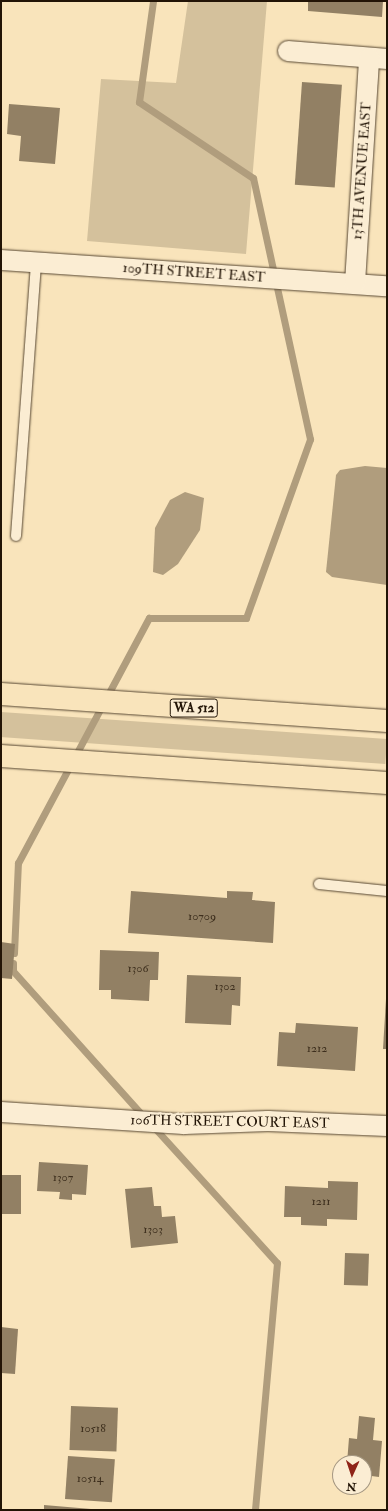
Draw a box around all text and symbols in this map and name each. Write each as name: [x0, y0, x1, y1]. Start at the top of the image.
street label: 13TH AVENUE EAST: [349, 102, 375, 240]
street label: 109TH STREET EAST: [122, 260, 266, 286]
road number: WA 512: [169, 697, 219, 719]
house number: 10709: [188, 910, 216, 924]
house number: 1306: [127, 962, 149, 976]
house number: 1302: [214, 980, 236, 994]
house number: 1212: [307, 1042, 327, 1056]
street label: 106TH STREET COURT EAST: [130, 1112, 330, 1132]
house number: 1307: [53, 1171, 73, 1185]
house number: 1211: [312, 1195, 330, 1209]
house number: 1303: [143, 1223, 163, 1237]
house number: 10518: [80, 1422, 106, 1436]
north arrow: [332, 1455, 372, 1495]
house number: 10514: [77, 1472, 103, 1486]
text: N: [346, 1480, 357, 1493]

